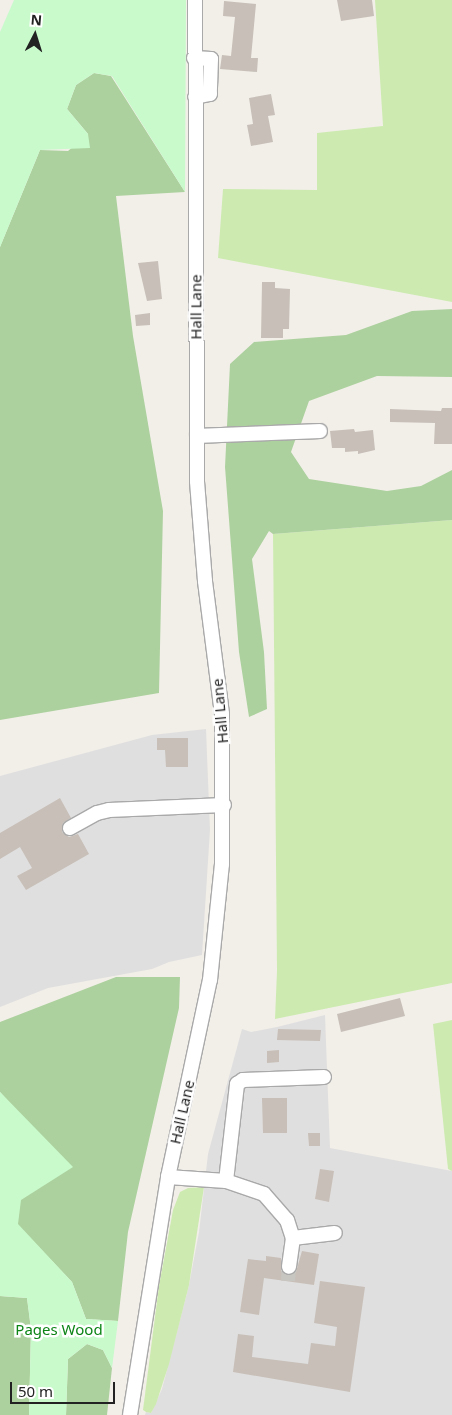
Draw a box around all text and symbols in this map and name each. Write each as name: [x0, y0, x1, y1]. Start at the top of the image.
north arrow: [10, 10, 60, 60]
text: N: [30, 10, 43, 30]
street label: Hall Lane: [187, 274, 205, 340]
street label: Hall Lane: [208, 678, 232, 744]
street label: Hall Lane: [166, 1078, 198, 1146]
park label: Pages Wood: [15, 1321, 103, 1339]
scale bar: [12, 1372, 118, 1404]
text: 50 m: [18, 1381, 53, 1401]

